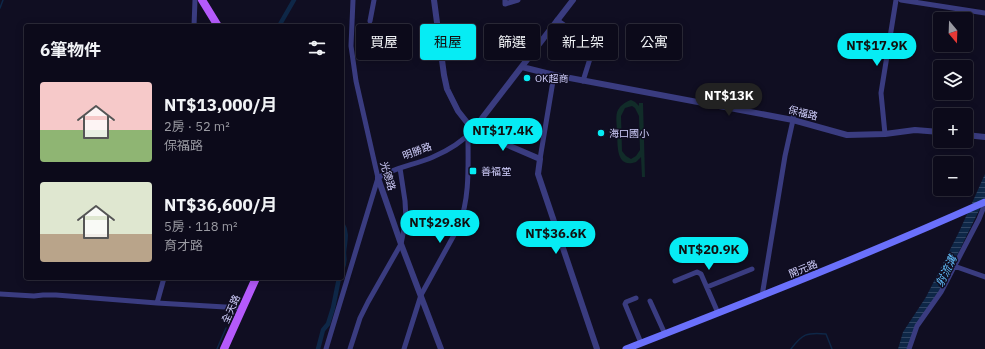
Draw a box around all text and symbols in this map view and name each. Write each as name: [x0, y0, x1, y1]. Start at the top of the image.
north arrow: [933, 12, 973, 52]
map controls: [933, 12, 973, 196]
chip: 買屋: [356, 24, 412, 60]
chip: 租屋: [420, 24, 476, 60]
chip: 篩選: [484, 24, 540, 60]
chip: 新上架: [548, 24, 618, 60]
chip: 公寓: [626, 24, 682, 60]
pin: NT$17.9K: [836, 33, 918, 67]
icon: filters: [306, 37, 328, 59]
text: NT$17.9K: [846, 37, 908, 54]
text: 6筆物件: [40, 39, 101, 61]
button: layers: [933, 60, 973, 100]
place label: OK超商: [535, 72, 568, 85]
marker: OK超商: [522, 73, 532, 83]
pin: NT$13K: [696, 83, 762, 117]
text: NT$13K: [704, 87, 754, 104]
text: NT$13,000/月: [164, 94, 278, 116]
icon: home: [72, 98, 120, 146]
street label: 保福路: [787, 103, 819, 123]
button: +: [933, 108, 973, 148]
text: 2房 · 52 m²: [164, 118, 230, 135]
pin: NT$17.4K: [462, 118, 544, 152]
text: NT$17.4K: [472, 122, 534, 139]
place label: 海口國小: [609, 127, 649, 140]
marker: 海口國小: [596, 128, 606, 138]
text: 保福路: [164, 137, 203, 154]
street label: 明勝路: [401, 140, 433, 162]
button: −: [933, 156, 973, 196]
street label: 光德路: [377, 160, 399, 192]
place label: 善福堂: [481, 165, 511, 178]
marker: 善福堂: [468, 166, 478, 176]
text: NT$36,600/月: [164, 194, 278, 216]
icon: home: [72, 198, 120, 246]
pin: NT$29.8K: [399, 210, 481, 244]
text: NT$29.8K: [409, 214, 471, 231]
text: 5房 · 118 m²: [164, 218, 238, 235]
pin: NT$36.6K: [515, 221, 597, 255]
text: NT$36.6K: [525, 225, 587, 242]
text: 育才路: [164, 237, 203, 254]
pin: NT$20.9K: [668, 237, 750, 271]
text: NT$20.9K: [678, 241, 740, 258]
water label: 射流溝: [932, 251, 960, 289]
street label: 開元路: [787, 257, 819, 281]
street label: 全天路: [219, 293, 243, 325]

